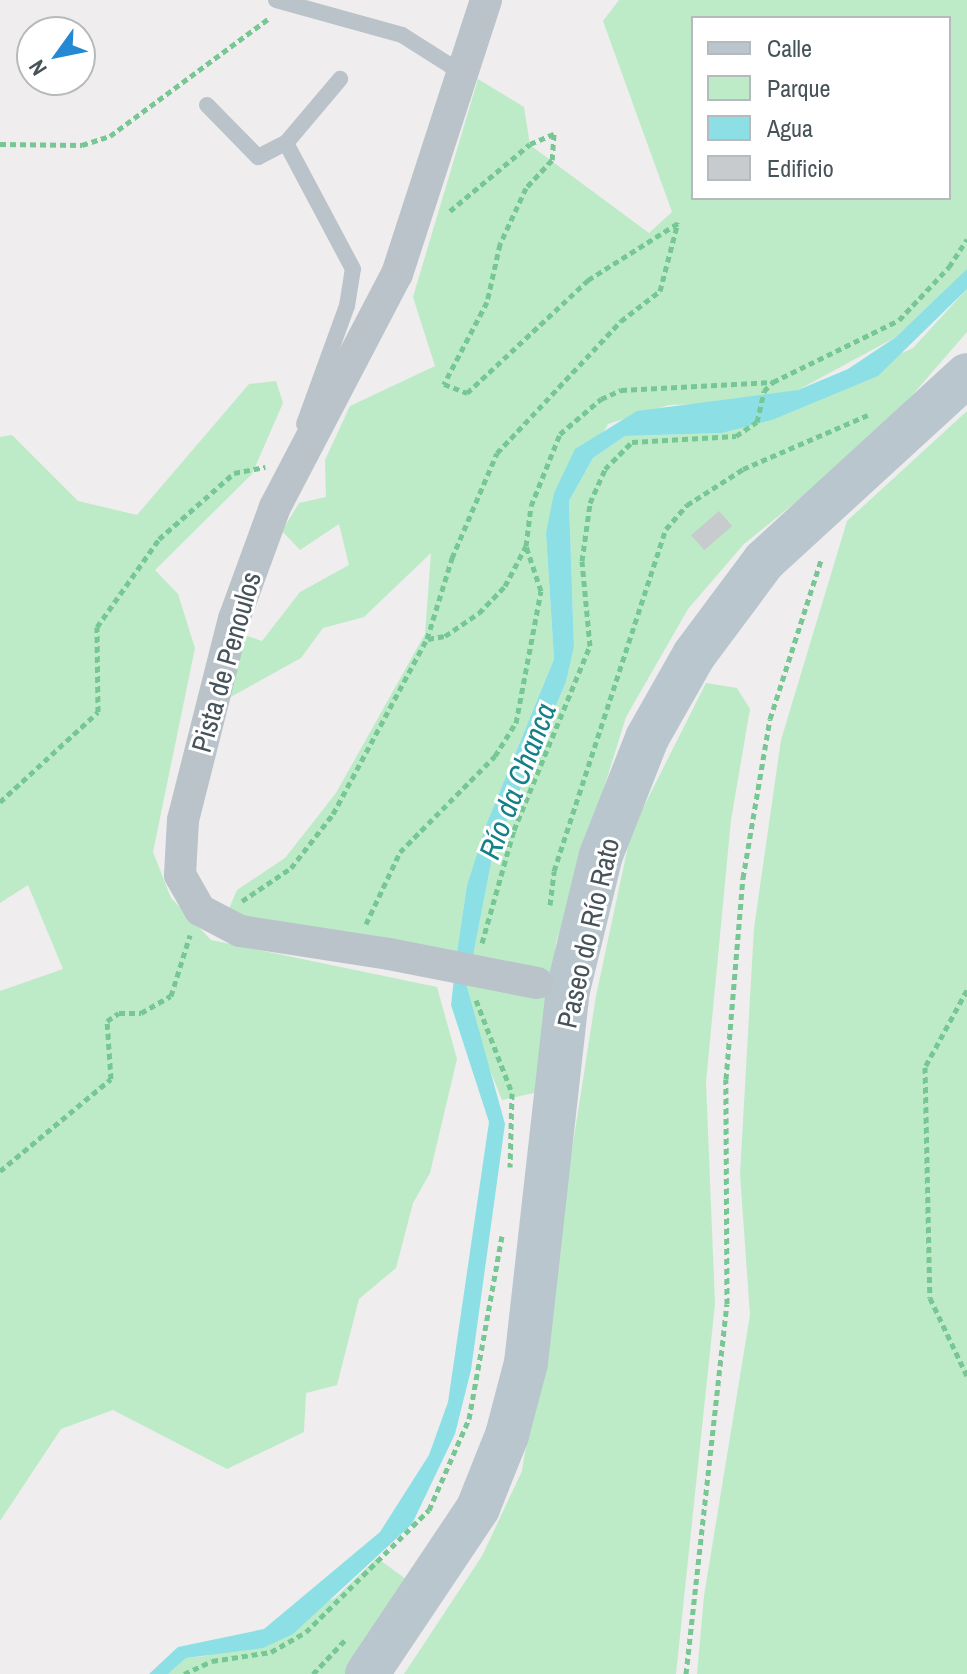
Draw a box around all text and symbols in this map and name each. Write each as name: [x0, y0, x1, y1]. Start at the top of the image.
north arrow: [16, 16, 96, 96]
legend: [691, 16, 951, 200]
text: Calle: [767, 32, 812, 64]
text: N: [21, 54, 54, 82]
text: Parque: [767, 72, 830, 104]
text: Agua: [767, 112, 813, 144]
text: Edificio: [767, 152, 834, 184]
street label: Pista de Penoulos: [184, 568, 268, 756]
water label: Río da Chanca: [471, 698, 563, 864]
street label: Paseo do Río Rato: [550, 835, 626, 1031]

